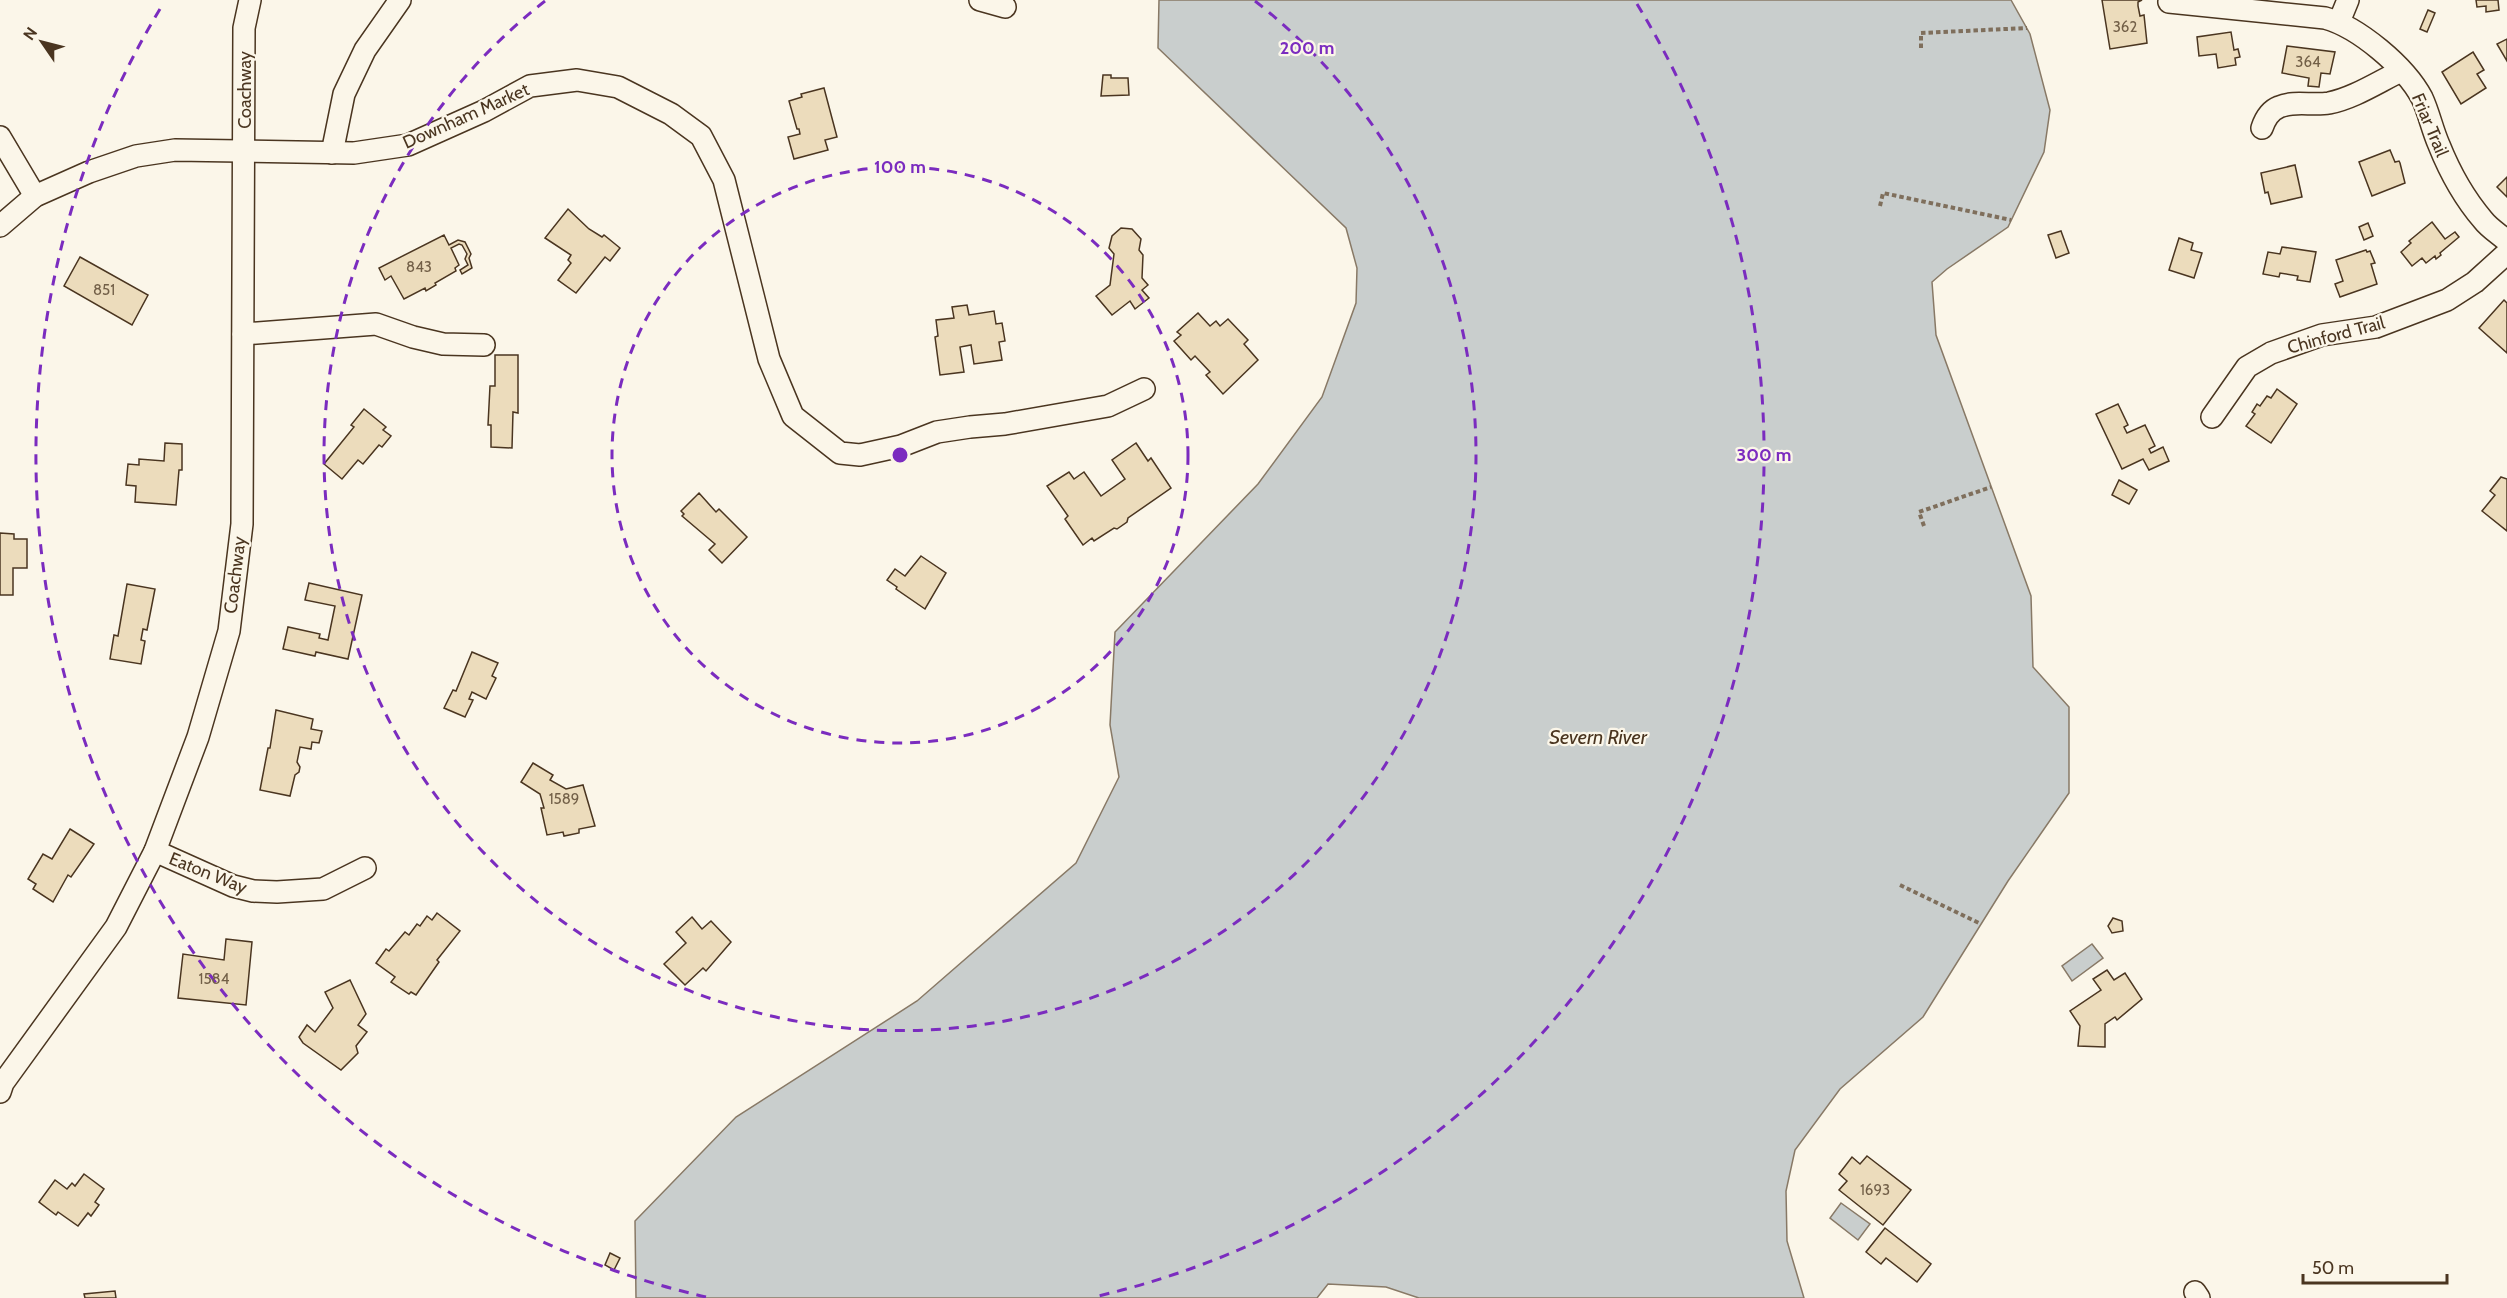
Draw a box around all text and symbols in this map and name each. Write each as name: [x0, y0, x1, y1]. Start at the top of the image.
north arrow: [12, 12, 72, 72]
house number: 362: [2113, 18, 2137, 36]
text: N: [19, 24, 41, 44]
text: 200 m: [1280, 37, 1334, 59]
street label: Coachway: [234, 51, 256, 129]
house number: 364: [2295, 53, 2321, 71]
street label: Downham Market: [399, 78, 533, 154]
street label: Friar Trail: [2407, 90, 2453, 161]
text: 100 m: [874, 156, 926, 178]
house number: 843: [406, 258, 432, 276]
house number: 851: [93, 281, 115, 299]
street label: Chinford Trail: [2285, 311, 2388, 359]
text: 300 m: [1737, 444, 1791, 466]
centre of rings: [890, 445, 910, 465]
street label: Coachway: [219, 535, 251, 615]
water label: Severn River: [1549, 725, 1648, 749]
house number: 1589: [549, 790, 579, 808]
street label: Eaton Way: [166, 847, 250, 899]
house number: 1584: [199, 970, 230, 988]
house number: 1693: [1860, 1181, 1890, 1199]
scale bar: [2303, 1247, 2447, 1285]
text: 50 m: [2312, 1257, 2354, 1279]

